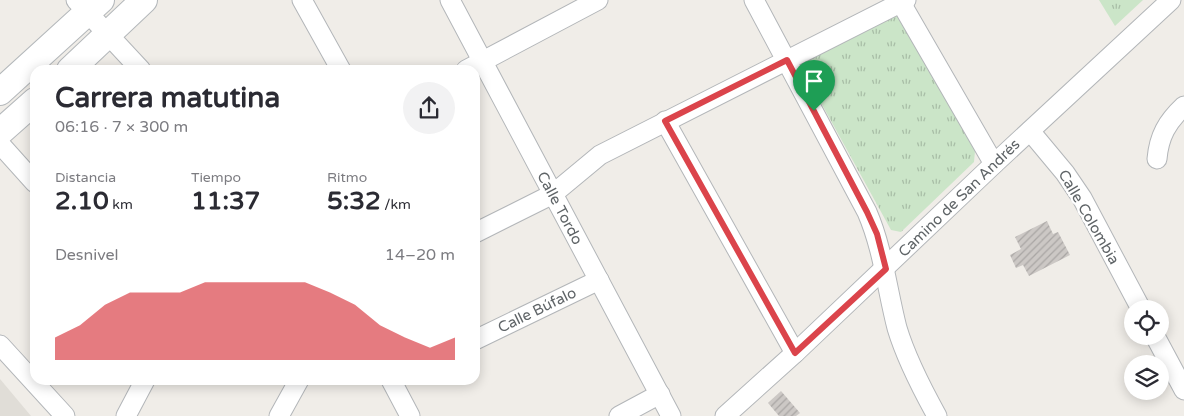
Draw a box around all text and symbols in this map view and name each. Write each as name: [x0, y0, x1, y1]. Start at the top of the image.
pin: [793, 60, 835, 111]
icon: arrive: [800, 67, 828, 95]
text: Carrera matutina: [55, 81, 280, 115]
button: share: [403, 82, 455, 134]
text: 06:16 · 7 × 300 m: [55, 117, 188, 137]
street label: Camino de San Andrés: [894, 135, 1024, 261]
street label: Calle Colombia: [1055, 166, 1123, 268]
street label: Calle Tordo: [533, 168, 587, 248]
text: Distancia: [55, 169, 116, 186]
text: Tiempo: [191, 169, 241, 186]
text: Ritmo: [327, 169, 367, 186]
text: 2.10: [55, 186, 109, 216]
text: 11:37: [191, 186, 260, 216]
text: 5:32: [327, 186, 381, 216]
text: km: [109, 196, 133, 213]
text: /km: [381, 196, 411, 213]
text: Desnivel: [55, 245, 119, 265]
text: 14–20 m: [385, 245, 455, 265]
street label: Calle Búfalo: [495, 283, 579, 337]
map controls: [1124, 300, 1169, 400]
button: locate: [1124, 300, 1169, 345]
button: layers: [1124, 355, 1169, 400]

